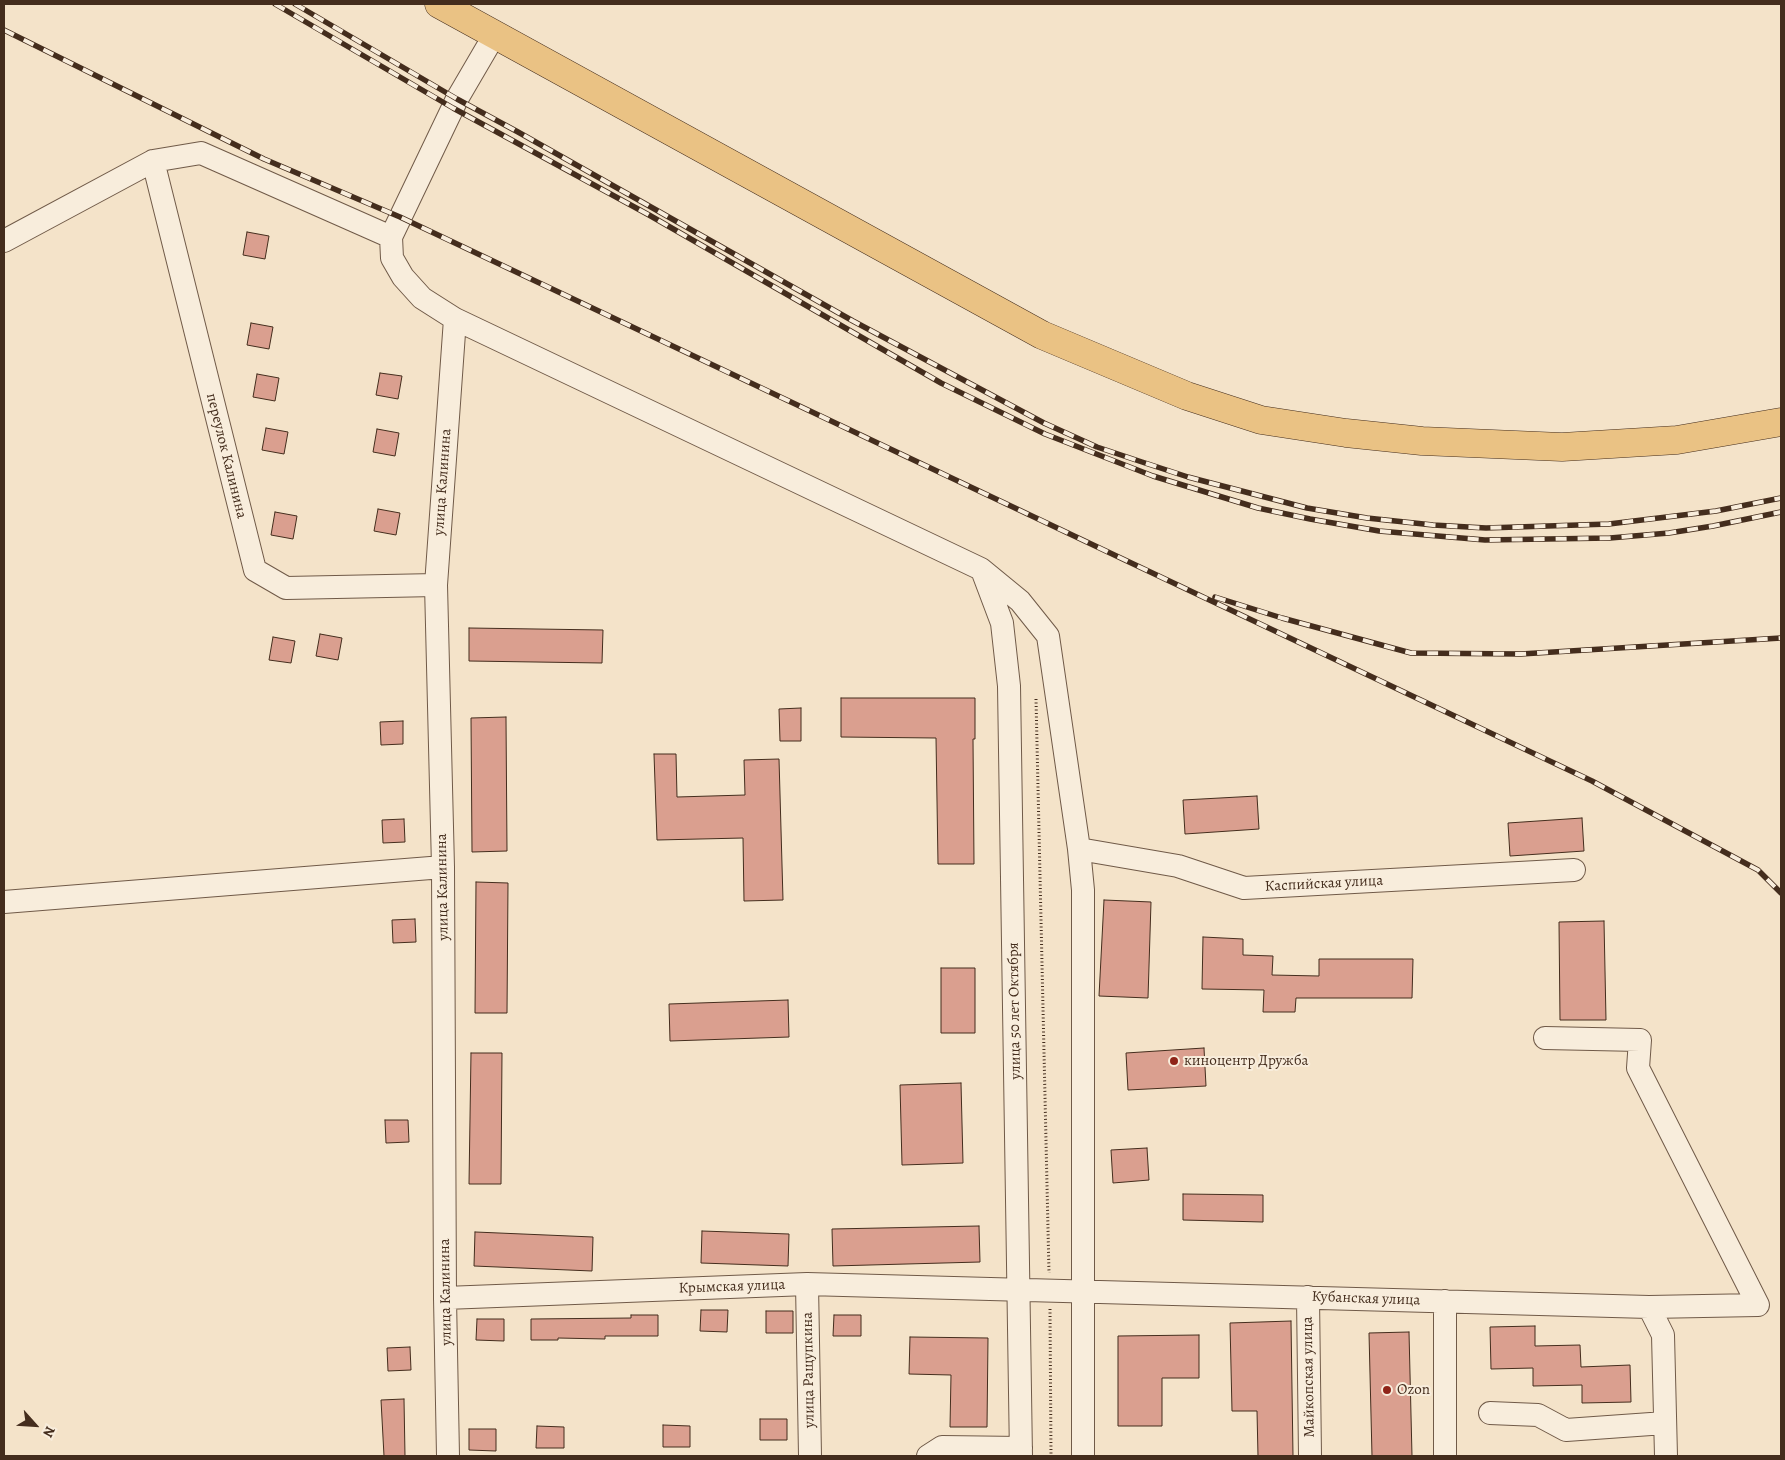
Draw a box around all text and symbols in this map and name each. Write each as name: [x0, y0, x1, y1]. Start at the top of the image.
street label: переулок Калинина: [202, 392, 250, 520]
street label: улица Калинина: [430, 428, 456, 536]
street label: улица Калинина: [433, 833, 453, 941]
street label: Каспийская улица: [1264, 872, 1384, 896]
street label: улица 50 лет Октября: [1005, 942, 1025, 1080]
place label: киноцентр Дружба: [1184, 1052, 1308, 1070]
marker: киноцентр Дружба: [1168, 1055, 1180, 1067]
street label: улица Калинина: [436, 1238, 456, 1346]
street label: Крымская улица: [678, 1276, 786, 1298]
street label: Кубанская улица: [1311, 1288, 1421, 1310]
street label: улица Ращупкина: [799, 1312, 819, 1428]
street label: Майкопская улица: [1299, 1316, 1319, 1438]
place label: Ozon: [1397, 1381, 1430, 1399]
marker: Ozon: [1381, 1384, 1393, 1396]
north arrow: [10, 1400, 60, 1450]
text: N: [38, 1423, 60, 1441]

